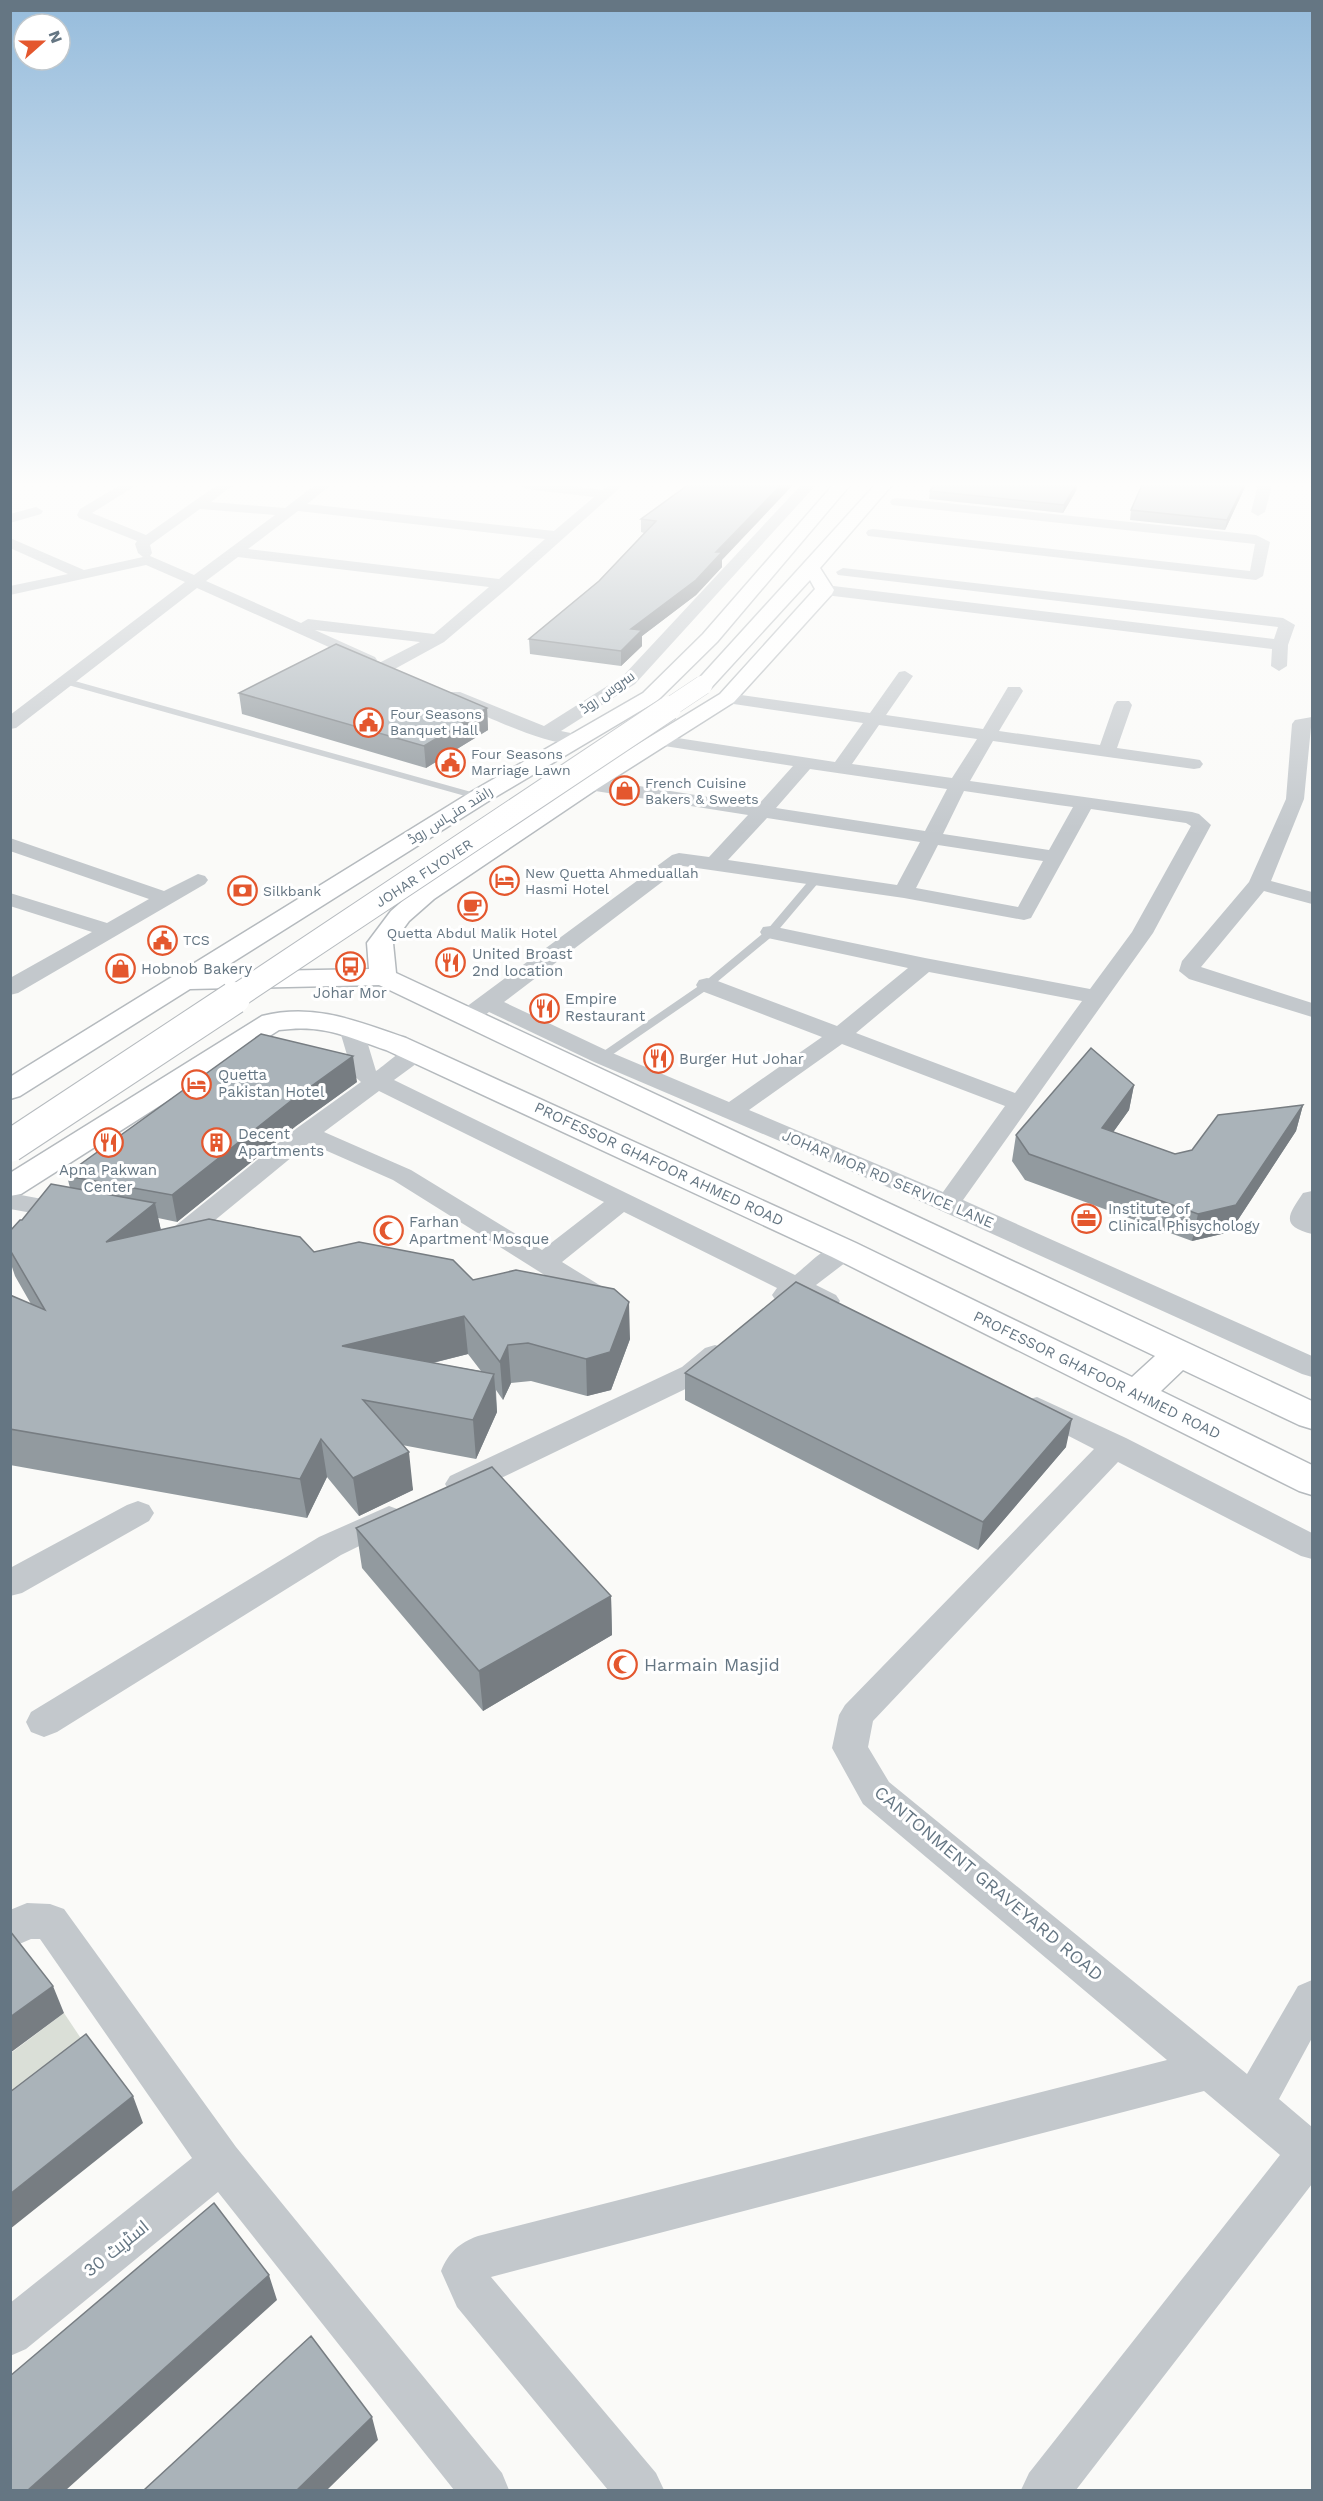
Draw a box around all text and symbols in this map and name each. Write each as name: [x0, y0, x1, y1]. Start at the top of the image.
north arrow: [12, 12, 72, 72]
text: N: [45, 28, 67, 46]
street label: سروس روڈ: [577, 667, 637, 717]
public building icon: Four Seasons Banquet Hall: [353, 706, 385, 738]
place label: Four Seasons Banquet Hall: [390, 706, 482, 738]
public building icon: Four Seasons Marriage Lawn: [434, 746, 466, 778]
place label: Four Seasons Marriage Lawn: [471, 746, 571, 778]
shop icon: French Cuisine Bakers & Sweets: [608, 775, 640, 807]
place label: French Cuisine Bakers & Sweets: [645, 775, 759, 807]
street label: راشد منہاس روڈ: [405, 783, 496, 848]
street label: JOHAR FLYOVER: [372, 836, 476, 910]
hotel icon: New Quetta Ahmeduallah Hasmi Hotel: [488, 865, 520, 897]
place label: New Quetta Ahmeduallah Hasmi Hotel: [525, 865, 699, 897]
bank icon: Silkbank: [226, 875, 258, 907]
place label: Silkbank: [263, 883, 321, 899]
cafe icon: Quetta Abdul Malik Hotel: [456, 890, 488, 922]
public building icon: TCS: [146, 924, 178, 956]
place label: Quetta Abdul Malik Hotel: [387, 925, 558, 941]
place label: TCS: [183, 932, 210, 948]
place label: United Broast 2nd location: [472, 945, 573, 980]
restaurant icon: United Broast 2nd location: [435, 947, 467, 979]
bus stop icon: Johar Mor: [334, 950, 366, 982]
shop icon: Hobnob Bakery: [104, 953, 136, 985]
place label: Hobnob Bakery: [141, 960, 252, 978]
place label: Johar Mor: [313, 984, 387, 1002]
place label: Empire Restaurant: [565, 990, 646, 1025]
restaurant icon: Empire Restaurant: [528, 992, 560, 1024]
restaurant icon: Burger Hut Johar: [642, 1043, 674, 1075]
place label: Burger Hut Johar: [679, 1050, 804, 1068]
place label: Quetta Pakistan Hotel: [218, 1066, 325, 1101]
hotel icon: Quetta Pakistan Hotel: [181, 1068, 213, 1100]
street label: PROFESSOR GHAFOOR AHMED ROAD: [532, 1098, 786, 1230]
place label: Decent Apartments: [238, 1125, 324, 1160]
street label: JOHAR MOR RD SERVICE LANE: [779, 1126, 997, 1232]
restaurant icon: Apna Pakwan Center: [92, 1127, 124, 1159]
building icon: Decent Apartments: [201, 1127, 233, 1159]
place label: Apna Pakwan Center: [59, 1161, 157, 1196]
place label: Institute of Clinical Phisychology: [1108, 1200, 1260, 1235]
office icon: Institute of Clinical Phisychology: [1071, 1202, 1103, 1234]
place label: Farhan Apartment Mosque: [409, 1213, 549, 1248]
mosque icon: Farhan Apartment Mosque: [372, 1215, 404, 1247]
street label: PROFESSOR GHAFOOR AHMED ROAD: [970, 1307, 1224, 1443]
mosque icon: Harmain Masjid: [607, 1648, 639, 1680]
place label: Harmain Masjid: [644, 1654, 780, 1675]
street label: CANTONMENT GRAVEYARD ROAD: [870, 1781, 1108, 1985]
street label: اسٹریٹ 30: [79, 2215, 153, 2281]

